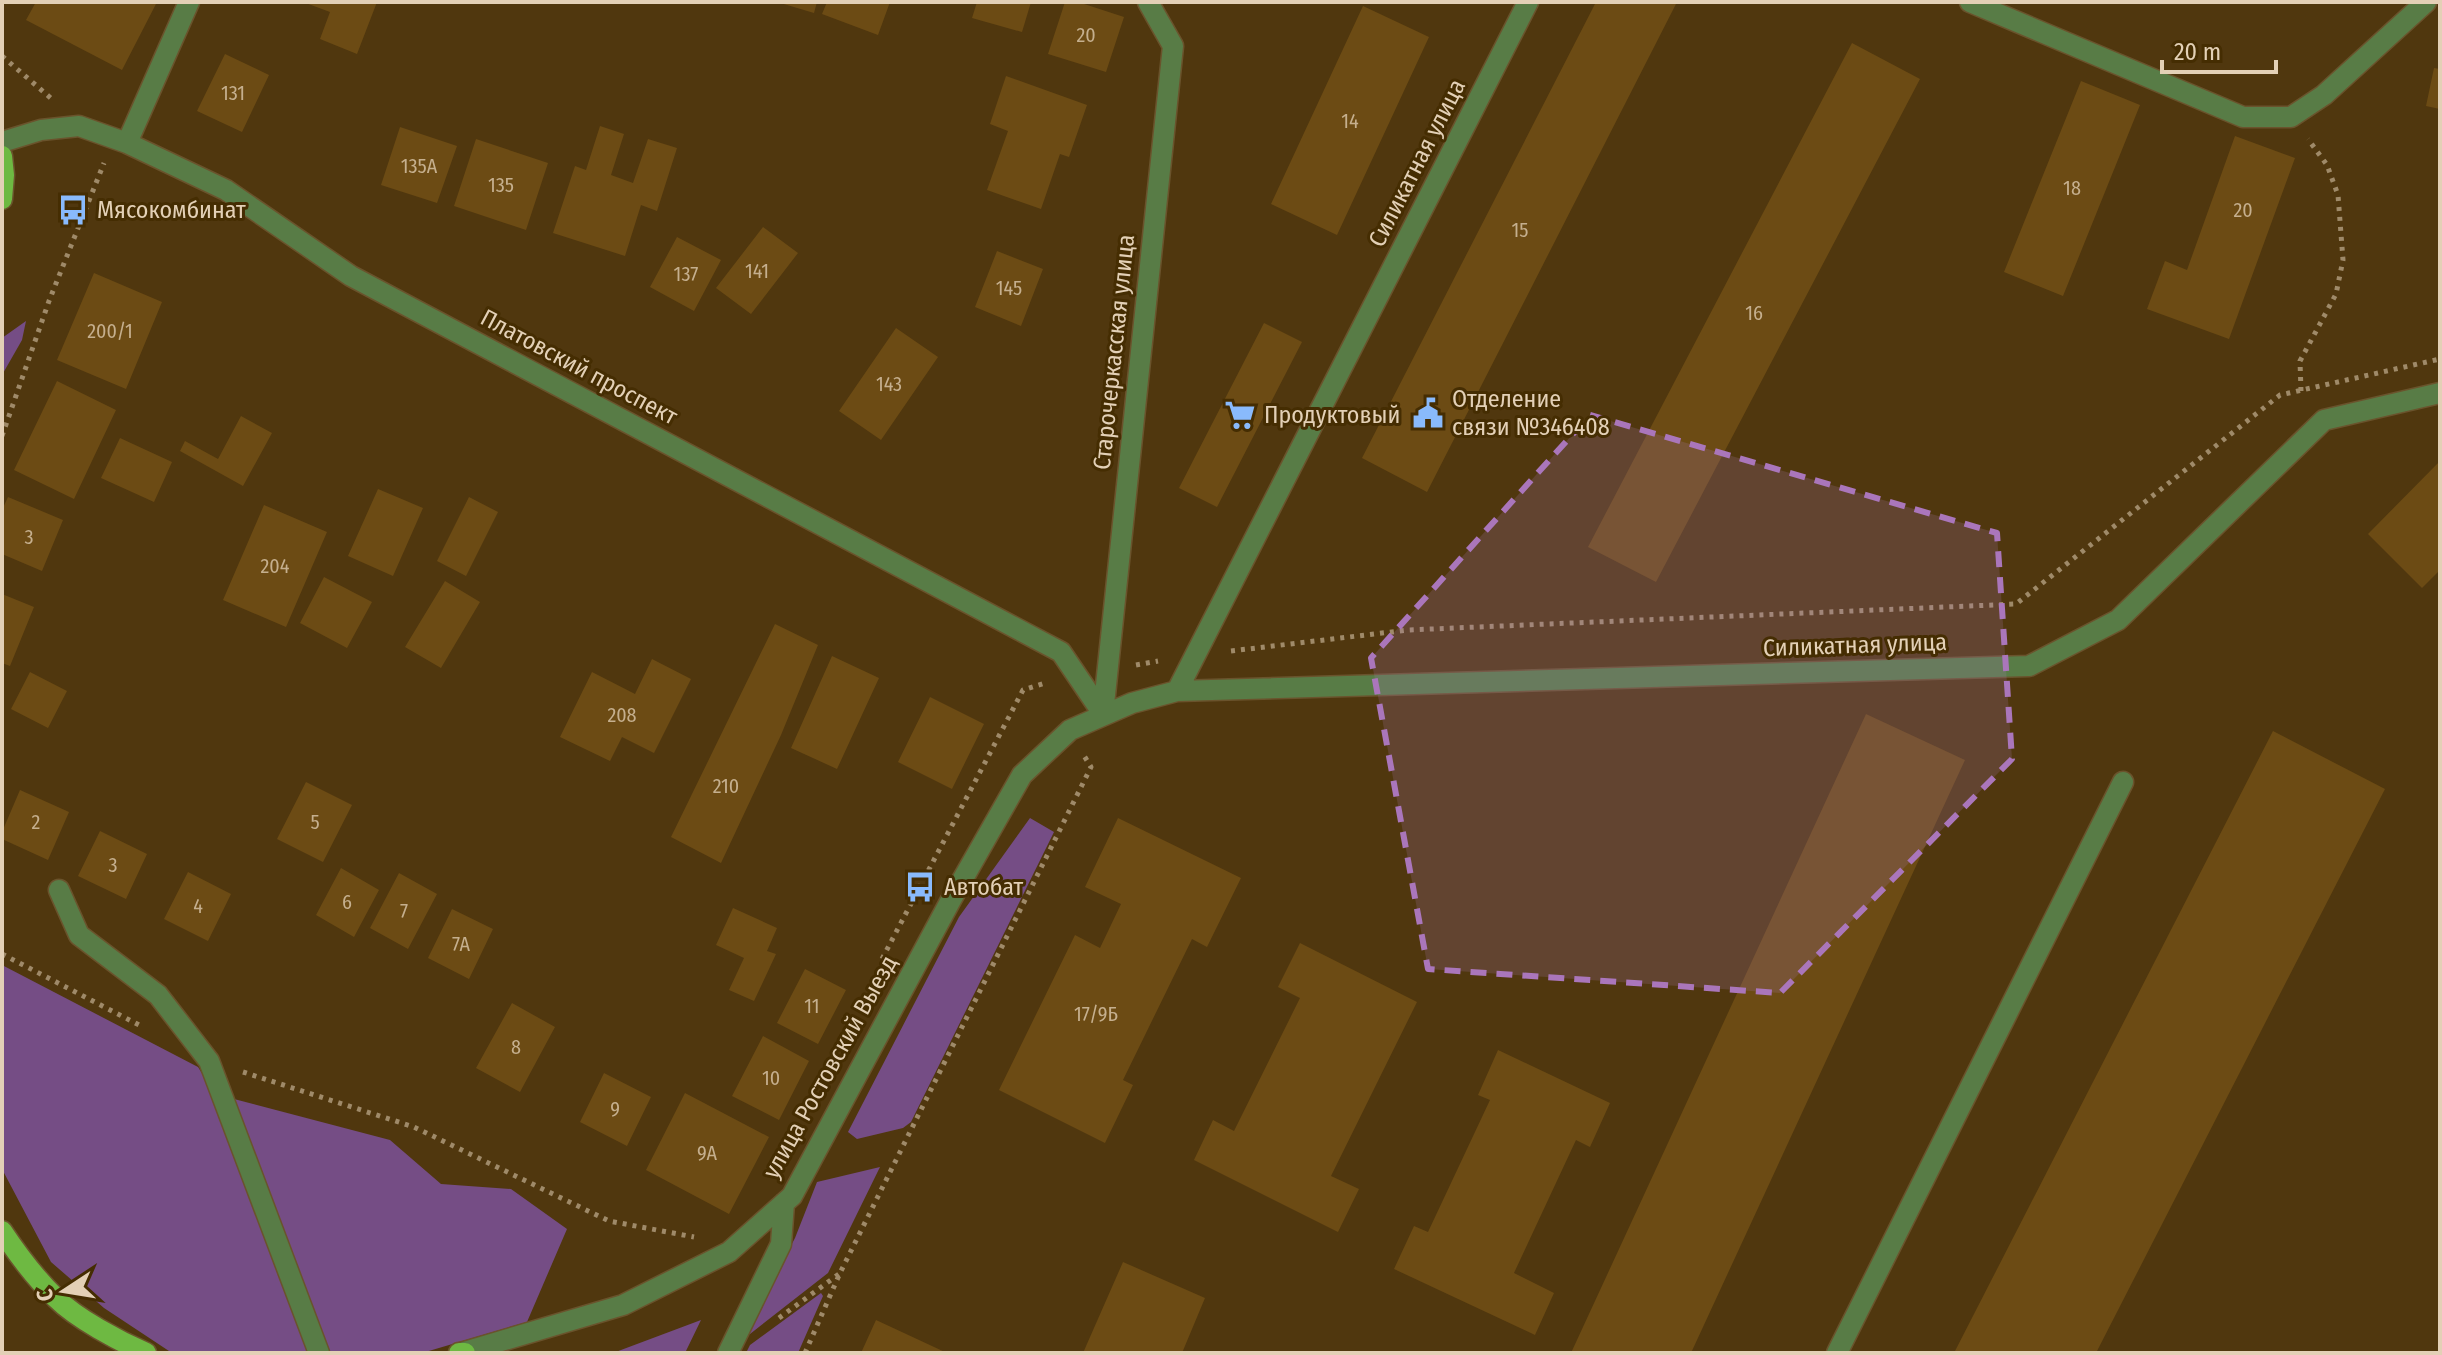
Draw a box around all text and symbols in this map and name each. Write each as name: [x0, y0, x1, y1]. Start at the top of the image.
house number: 20: [1076, 23, 1096, 47]
scale bar: [2162, 24, 2276, 74]
text: 20 m: [2174, 38, 2221, 66]
street label: Силикатная улица: [1363, 75, 1471, 251]
house number: 131: [221, 81, 245, 105]
house number: 14: [1341, 109, 1359, 133]
house number: 135А: [401, 154, 438, 178]
house number: 135: [488, 173, 514, 197]
house number: 18: [2063, 176, 2081, 200]
bus stop icon: Мясокомбинат: [56, 193, 90, 227]
place label: Мясокомбинат: [97, 196, 246, 224]
house number: 20: [2233, 198, 2253, 222]
house number: 15: [1512, 218, 1528, 242]
street label: Старочеркасская улица: [1088, 233, 1140, 471]
house number: 141: [745, 259, 769, 283]
house number: 137: [674, 262, 698, 286]
house number: 145: [996, 276, 1022, 300]
house number: 16: [1745, 301, 1763, 325]
street label: Платовский проспект: [476, 303, 682, 431]
house number: 200/1: [87, 319, 133, 343]
house number: 143: [876, 372, 902, 396]
place label: Отделение связи №346408: [1452, 385, 1610, 441]
public building icon: Отделение связи №346408: [1411, 396, 1445, 430]
supermarket icon: Продуктовый: [1223, 398, 1257, 432]
place label: Продуктовый: [1264, 401, 1400, 429]
house number: 3: [24, 525, 34, 549]
house number: 204: [261, 554, 290, 578]
street label: Силикатная улица: [1763, 628, 1947, 662]
house number: 208: [607, 703, 637, 727]
house number: 210: [713, 774, 739, 798]
house number: 2: [32, 810, 41, 834]
house number: 5: [310, 810, 320, 834]
house number: 3: [108, 853, 118, 877]
bus stop icon: Автобат: [903, 870, 937, 904]
place label: Автобат: [944, 873, 1024, 901]
house number: 6: [342, 890, 352, 914]
house number: 4: [193, 894, 203, 918]
house number: 7: [400, 899, 408, 923]
house number: 7А: [452, 932, 470, 956]
street label: улица Ростовский Выезд: [757, 951, 903, 1183]
house number: 11: [804, 994, 820, 1018]
house number: 17/9Б: [1074, 1002, 1118, 1026]
house number: 8: [511, 1035, 521, 1059]
house number: 10: [762, 1066, 780, 1090]
house number: 9: [610, 1097, 620, 1121]
house number: 9А: [697, 1141, 717, 1165]
north arrow: [24, 1251, 104, 1331]
text: С: [30, 1286, 59, 1304]

